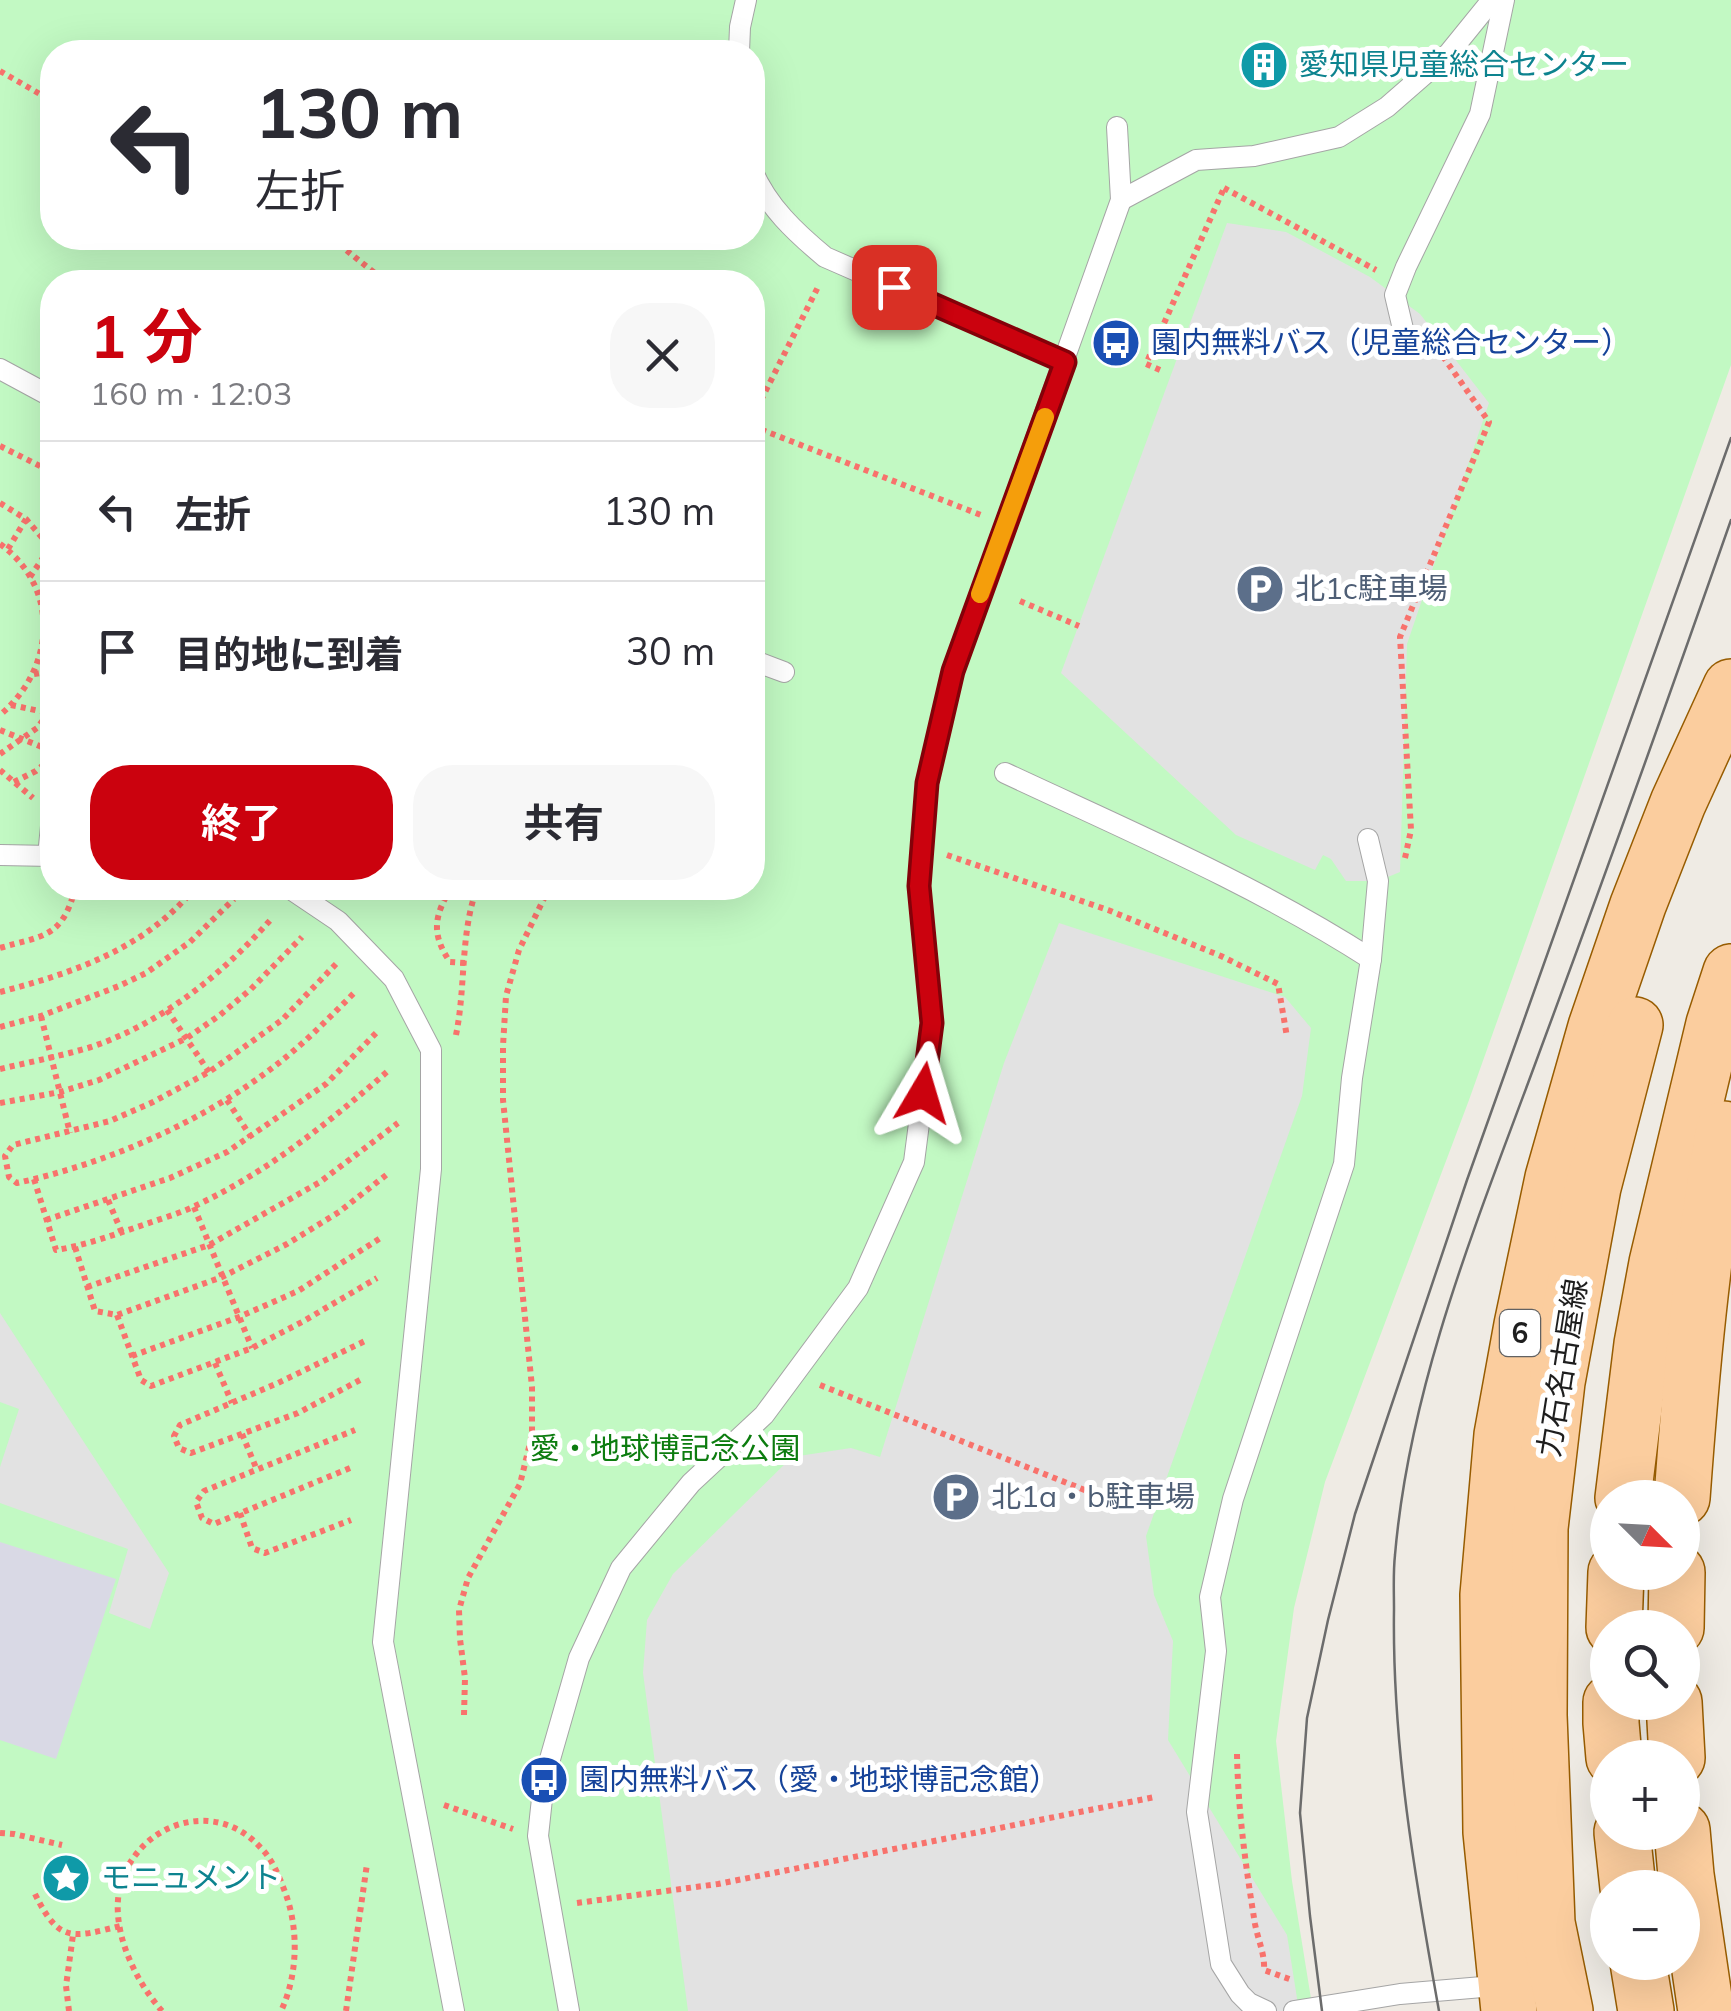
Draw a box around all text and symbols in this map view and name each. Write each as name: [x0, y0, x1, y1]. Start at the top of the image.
building icon: 愛知県児童総合センター: [1238, 39, 1290, 91]
place label: 愛知県児童総合センター: [1299, 45, 1629, 83]
text: 130 m: [255, 68, 463, 156]
icon: left: [90, 80, 220, 210]
text: 左折: [255, 162, 345, 218]
pin: [852, 245, 937, 330]
icon: arrive: [867, 260, 922, 315]
text: 1 分: [90, 298, 202, 373]
button: close: [610, 303, 715, 408]
bus stop icon: 園内無料バス（児童総合センター）: [1090, 317, 1142, 369]
place label: 園内無料バス（児童総合センター）: [1151, 323, 1631, 361]
text: 160 m · 12:03: [90, 373, 292, 413]
icon: left: [90, 484, 145, 539]
text: 130 m: [603, 487, 715, 535]
text: 左折: [175, 490, 251, 538]
parking icon: 北1c駐車場: [1234, 563, 1286, 615]
place label: 北1c駐車場: [1295, 569, 1448, 607]
icon: arrive: [90, 624, 145, 679]
text: 30 m: [626, 627, 715, 675]
text: 目的地に到着: [175, 630, 403, 678]
button: 終了: [90, 765, 393, 880]
button: 共有: [413, 765, 715, 880]
position arrow: [871, 1041, 975, 1145]
street label: 力石名古屋線: [1529, 1276, 1595, 1460]
road number: 6: [1500, 1310, 1540, 1356]
park label: 愛・地球博記念公園: [530, 1429, 800, 1467]
parking icon: 北1a・b駐車場: [930, 1471, 982, 1523]
place label: 北1a・b駐車場: [991, 1477, 1195, 1515]
north arrow: [1590, 1480, 1700, 1590]
map controls: [1590, 1480, 1700, 1980]
button: search: [1590, 1610, 1700, 1720]
button: +: [1590, 1740, 1700, 1850]
bus stop icon: 園内無料バス（愛・地球博記念館）: [518, 1754, 570, 1806]
place label: 園内無料バス（愛・地球博記念館）: [579, 1760, 1059, 1798]
place icon: モニュメント: [40, 1852, 92, 1904]
place label: モニュメント: [101, 1858, 281, 1896]
button: −: [1590, 1870, 1700, 1980]

